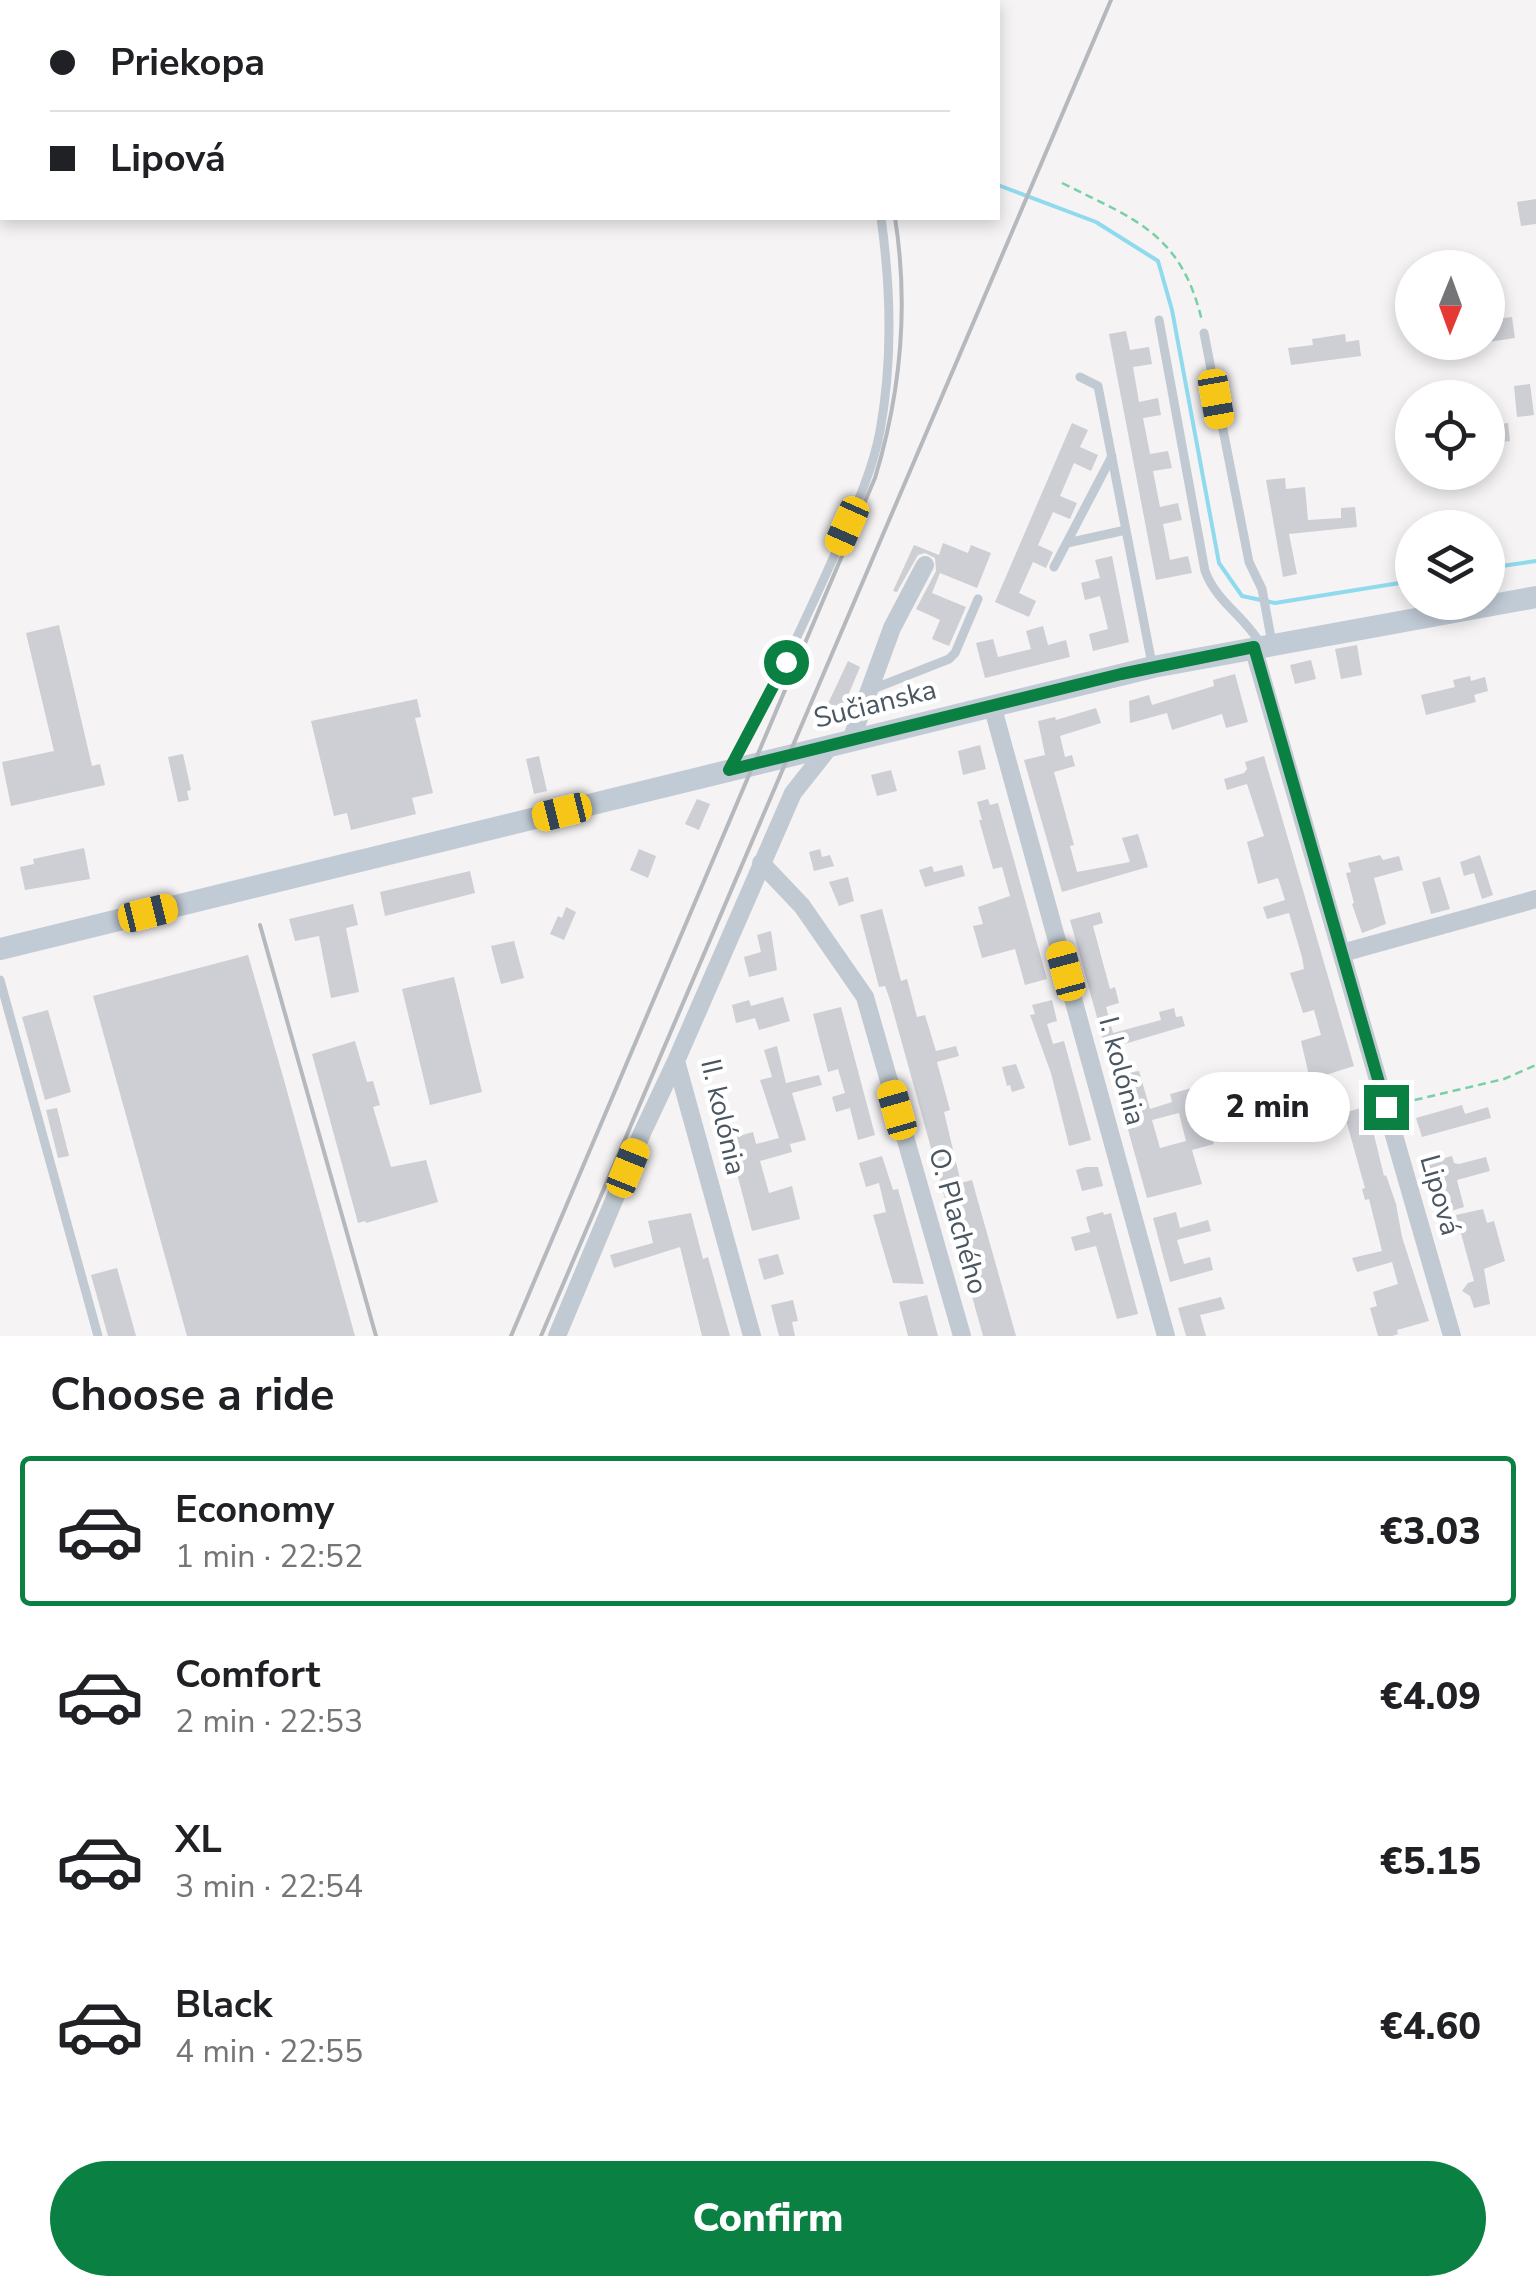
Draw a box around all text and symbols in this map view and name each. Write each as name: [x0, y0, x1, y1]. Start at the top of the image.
text: Priekopa: [110, 37, 265, 88]
text: Lipová: [110, 133, 226, 184]
north arrow: [1395, 250, 1505, 360]
map controls: [1395, 250, 1505, 620]
car: [1196, 367, 1236, 431]
button: locate: [1395, 380, 1505, 490]
car: [821, 492, 873, 560]
button: layers: [1395, 510, 1505, 620]
route start: [764, 640, 809, 685]
street label: Sučianska: [810, 670, 940, 738]
car: [529, 790, 595, 834]
car: [115, 891, 181, 935]
car: [1044, 938, 1088, 1004]
street label: I. kolónia: [1089, 1013, 1155, 1129]
street label: II. kolónia: [691, 1055, 755, 1179]
callout: 2 min: [1186, 1072, 1351, 1142]
car: [874, 1077, 920, 1143]
text: 2 min: [1225, 1085, 1310, 1128]
route end: [1364, 1085, 1409, 1130]
car: [603, 1135, 653, 1201]
street label: O. Plachého: [919, 1144, 997, 1298]
street label: Lipová: [1410, 1150, 1470, 1240]
text: Choose a ride: [50, 1365, 335, 1426]
text: Economy: [175, 1484, 334, 1535]
icon: car: [55, 1486, 145, 1576]
text: €3.03: [1380, 1506, 1481, 1557]
text: 1 min · 22:52: [175, 1535, 363, 1578]
text: Comfort: [175, 1649, 320, 1700]
icon: car: [55, 1651, 145, 1741]
text: €4.09: [1380, 1671, 1481, 1722]
text: 2 min · 22:53: [175, 1700, 363, 1743]
text: XL: [175, 1814, 222, 1865]
icon: car: [55, 1816, 145, 1906]
text: €5.15: [1380, 1836, 1481, 1887]
text: 3 min · 22:54: [175, 1865, 363, 1908]
text: Black: [175, 1979, 272, 2030]
icon: car: [55, 1981, 145, 2071]
text: €4.60: [1380, 2001, 1481, 2052]
text: 4 min · 22:55: [175, 2030, 363, 2073]
button: Confirm: [50, 2161, 1486, 2276]

